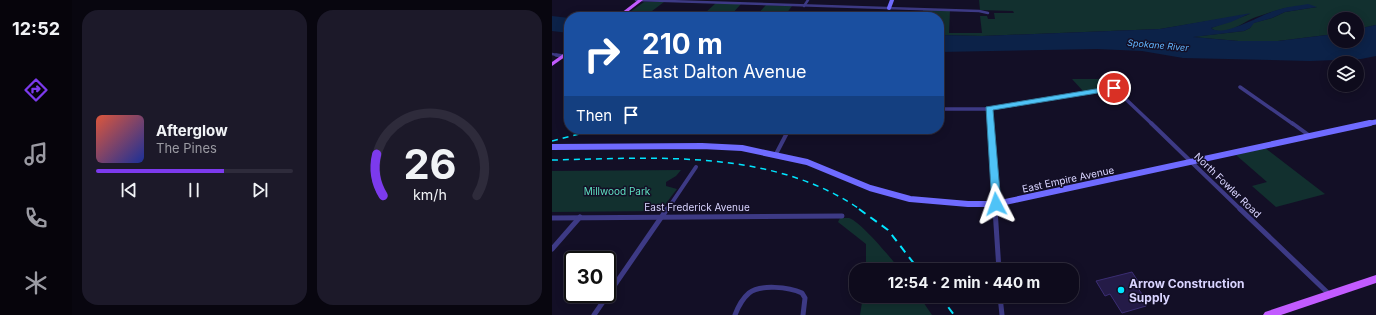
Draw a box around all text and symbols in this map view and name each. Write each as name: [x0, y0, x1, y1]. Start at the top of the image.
map controls: [1328, 12, 1364, 92]
button: search: [1328, 12, 1364, 48]
text: 12:52: [12, 18, 60, 39]
text: 210 m: [642, 27, 723, 61]
icon: right: [576, 28, 628, 80]
water label: Spokane River: [1127, 37, 1190, 53]
button: layers: [1328, 56, 1364, 92]
text: East Dalton Avenue: [642, 61, 807, 82]
pin: [1097, 71, 1131, 105]
icon: directions: [22, 76, 50, 104]
icon: arrive: [1103, 77, 1125, 99]
icon: arrive: [620, 104, 642, 126]
text: Then: [576, 106, 612, 125]
text: Afterglow: [156, 121, 228, 140]
text: 26: [403, 138, 456, 188]
icon: music: [22, 140, 50, 168]
text: The Pines: [156, 140, 217, 156]
street label: North Fowler Road: [1192, 150, 1264, 220]
street label: East Empire Avenue: [1021, 163, 1115, 195]
icon: previous: [118, 179, 140, 201]
icon: pause: [183, 179, 205, 201]
icon: next: [249, 179, 271, 201]
position arrow: [975, 183, 1017, 225]
text: km/h: [413, 185, 446, 202]
park label: Millwood Park: [584, 185, 651, 197]
street label: East Frederick Avenue: [644, 201, 750, 213]
icon: phone: [22, 204, 50, 232]
speed limit sign: 30: [564, 251, 616, 303]
icon: climate: [22, 269, 50, 297]
text: 12:54 · 2 min · 440 m: [888, 273, 1040, 292]
place label: Arrow Construction Supply: [1129, 276, 1244, 305]
marker: Arrow Construction Supply: [1116, 285, 1126, 295]

